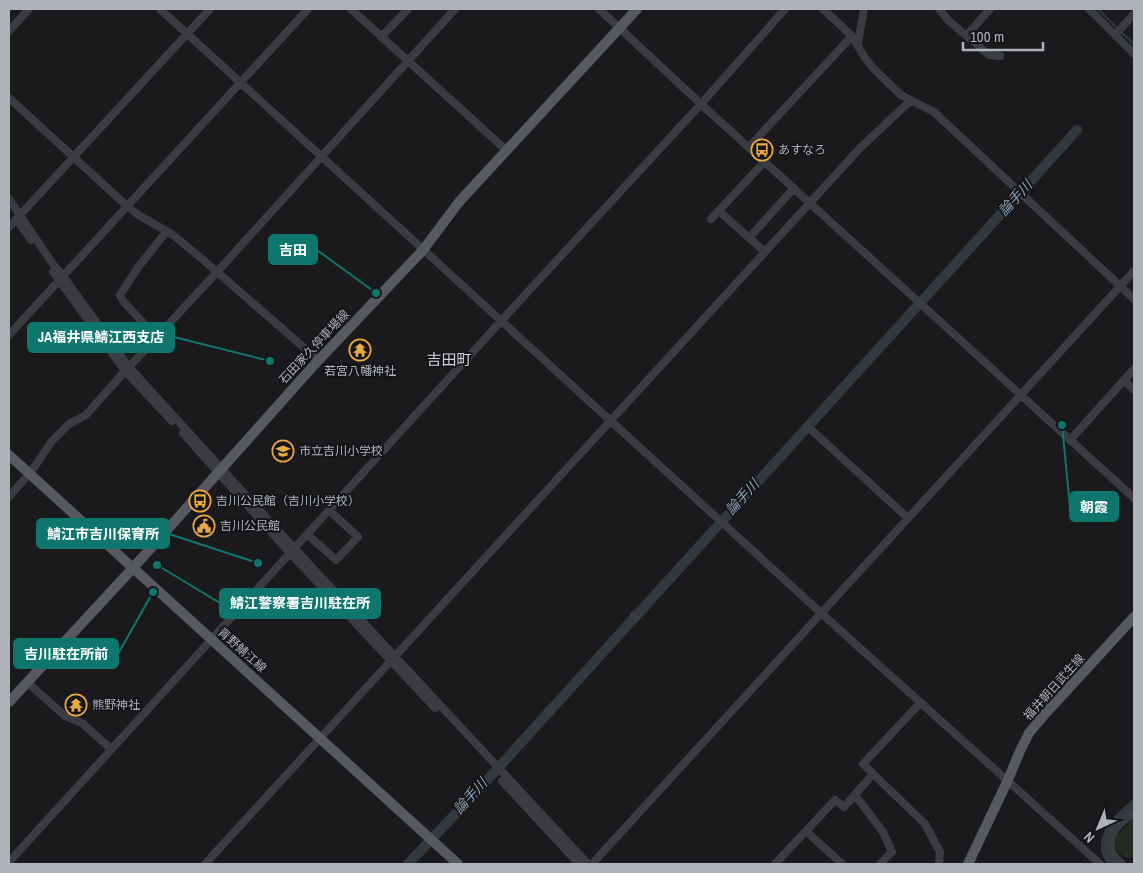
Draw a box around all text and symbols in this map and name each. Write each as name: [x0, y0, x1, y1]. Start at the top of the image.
scale bar: [963, 20, 1043, 52]
text: 100 m: [970, 26, 1004, 47]
bus stop icon: あすなろ: [750, 138, 774, 162]
place label: あすなろ: [778, 142, 826, 158]
water label: 論手川: [994, 175, 1037, 220]
callout: 吉田: [269, 235, 317, 264]
text: 吉田: [279, 241, 307, 259]
street label: 石田家久停車場線: [275, 306, 353, 388]
callout: JA福井県鯖江西支店: [28, 323, 174, 352]
text: JA福井県鯖江西支店: [38, 328, 164, 346]
temple icon: 若宮八幡神社: [348, 338, 372, 362]
district label: 吉田町: [426, 349, 472, 370]
place label: 若宮八幡神社: [324, 363, 396, 379]
school or university icon: 市立吉川小学校: [271, 439, 295, 463]
place label: 市立吉川小学校: [299, 443, 383, 459]
water label: 論手川: [721, 474, 764, 519]
bus stop icon: 吉川公民館（吉川小学校）: [188, 489, 212, 513]
callout: 朝霞: [1070, 492, 1118, 521]
place label: 吉川公民館（吉川小学校）: [216, 493, 360, 509]
text: 朝霞: [1080, 498, 1108, 516]
public building icon: 吉川公民館: [192, 514, 216, 538]
place label: 吉川公民館: [220, 518, 280, 534]
callout: 鯖江市吉川保育所: [37, 519, 169, 548]
text: 鯖江市吉川保育所: [47, 525, 159, 543]
callout: 鯖江警察署吉川駐在所: [220, 589, 380, 618]
text: 鯖江警察署吉川駐在所: [230, 594, 370, 612]
street label: 青野鯖江線: [214, 624, 270, 676]
callout: 吉川駐在所前: [14, 639, 118, 668]
text: 吉川駐在所前: [24, 645, 108, 663]
street label: 福井朝日武生線: [1020, 650, 1088, 724]
temple icon: 熊野神社: [64, 693, 88, 717]
place label: 熊野神社: [92, 697, 140, 713]
water label: 論手川: [449, 773, 492, 818]
north arrow: [1073, 803, 1123, 853]
text: N: [1080, 828, 1098, 847]

